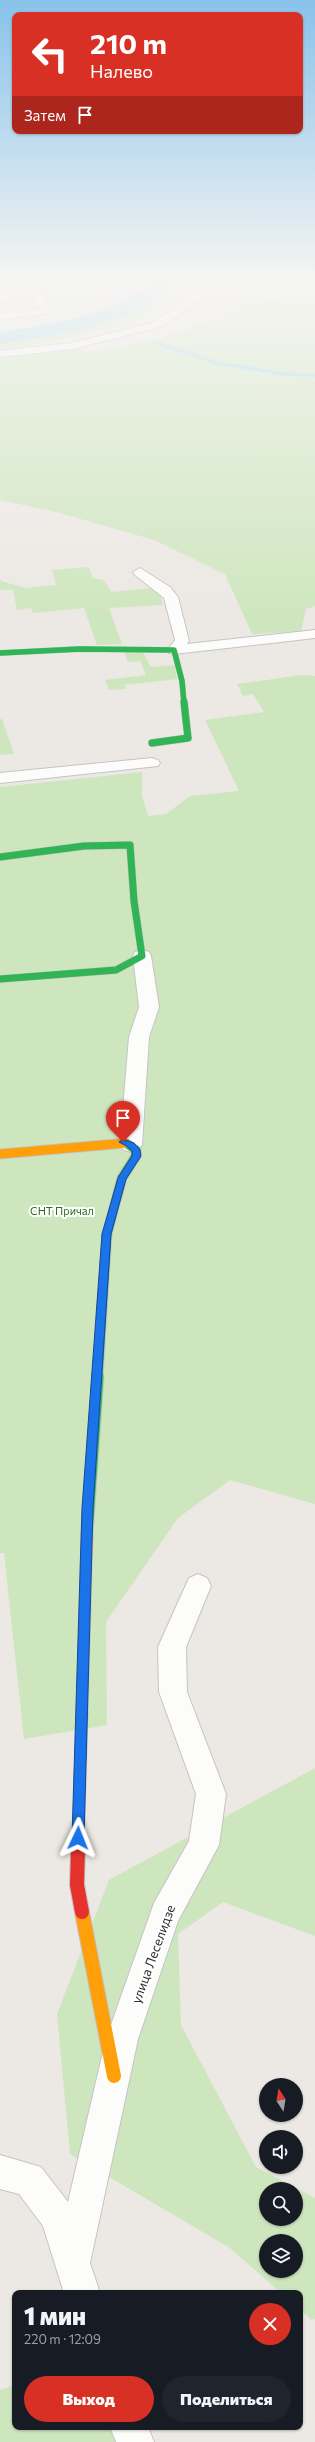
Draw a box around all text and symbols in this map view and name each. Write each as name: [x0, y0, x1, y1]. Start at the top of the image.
text: 210 m: [90, 26, 167, 60]
icon: left: [24, 28, 76, 80]
text: Налево: [90, 60, 153, 82]
icon: arrive: [74, 104, 96, 126]
text: Затем: [24, 106, 66, 124]
pin: [106, 1101, 140, 1142]
icon: arrive: [112, 1107, 134, 1129]
park label: СНТ Причал: [30, 1204, 94, 1217]
position arrow: [57, 1817, 99, 1859]
street label: улица Леселидзе: [128, 1902, 178, 2005]
north arrow: [259, 2078, 303, 2122]
map controls: [259, 2078, 303, 2278]
button: sound: [259, 2130, 303, 2174]
button: search: [259, 2182, 303, 2226]
button: layers: [259, 2234, 303, 2278]
text: 1 мин: [24, 2301, 86, 2330]
button: close: [249, 2303, 291, 2345]
text: 220 m · 12:09: [24, 2331, 101, 2347]
button: Выход: [24, 2376, 154, 2422]
button: Поделиться: [162, 2376, 291, 2422]

